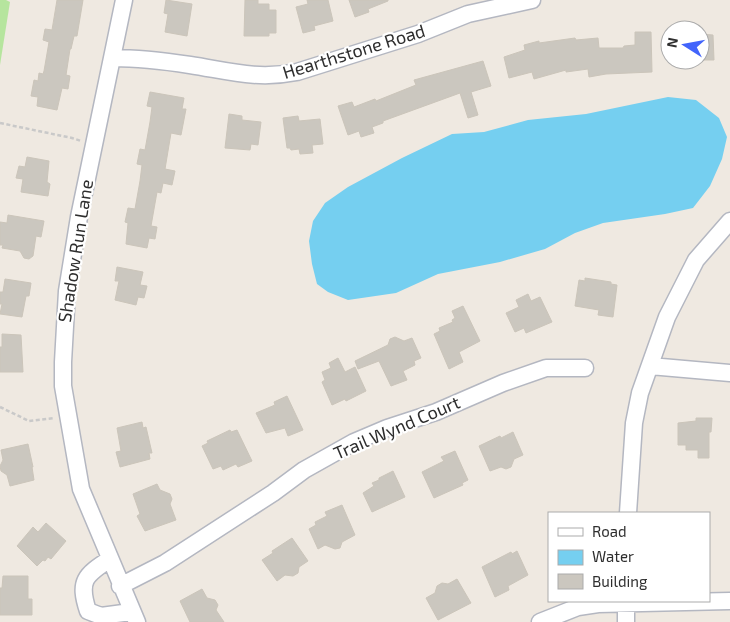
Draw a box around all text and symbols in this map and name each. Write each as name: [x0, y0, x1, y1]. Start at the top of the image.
street label: Hearthstone Road: [280, 19, 428, 83]
north arrow: [660, 20, 710, 70]
text: N: [662, 36, 681, 49]
street label: Shadow Run Lane: [53, 178, 97, 324]
street label: Trail Wynd Court: [330, 390, 463, 464]
legend: [548, 512, 710, 602]
text: Road: [592, 522, 627, 540]
text: Water: [592, 547, 634, 565]
text: Building: [592, 572, 648, 590]

